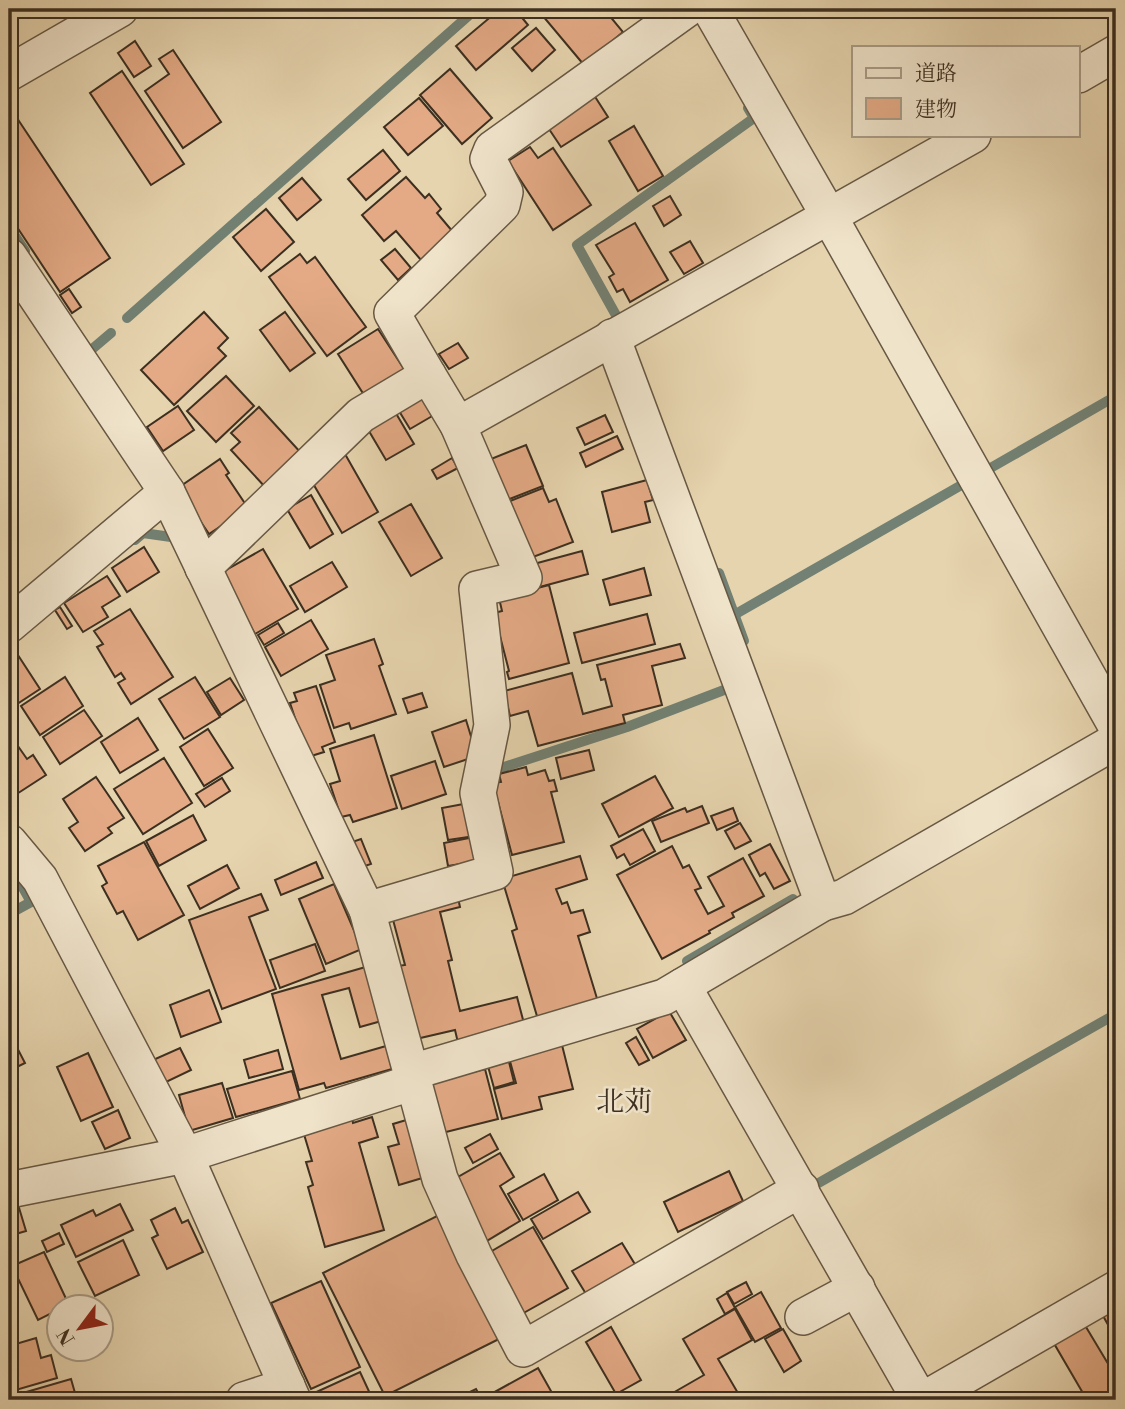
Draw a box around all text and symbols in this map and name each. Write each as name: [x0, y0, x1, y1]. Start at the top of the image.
legend: [852, 46, 1080, 136]
text: 道路: [915, 61, 957, 87]
text: 建物: [915, 97, 957, 123]
district label: 北苅: [596, 1085, 652, 1120]
north arrow: [46, 1294, 116, 1364]
text: N: [52, 1324, 81, 1349]

